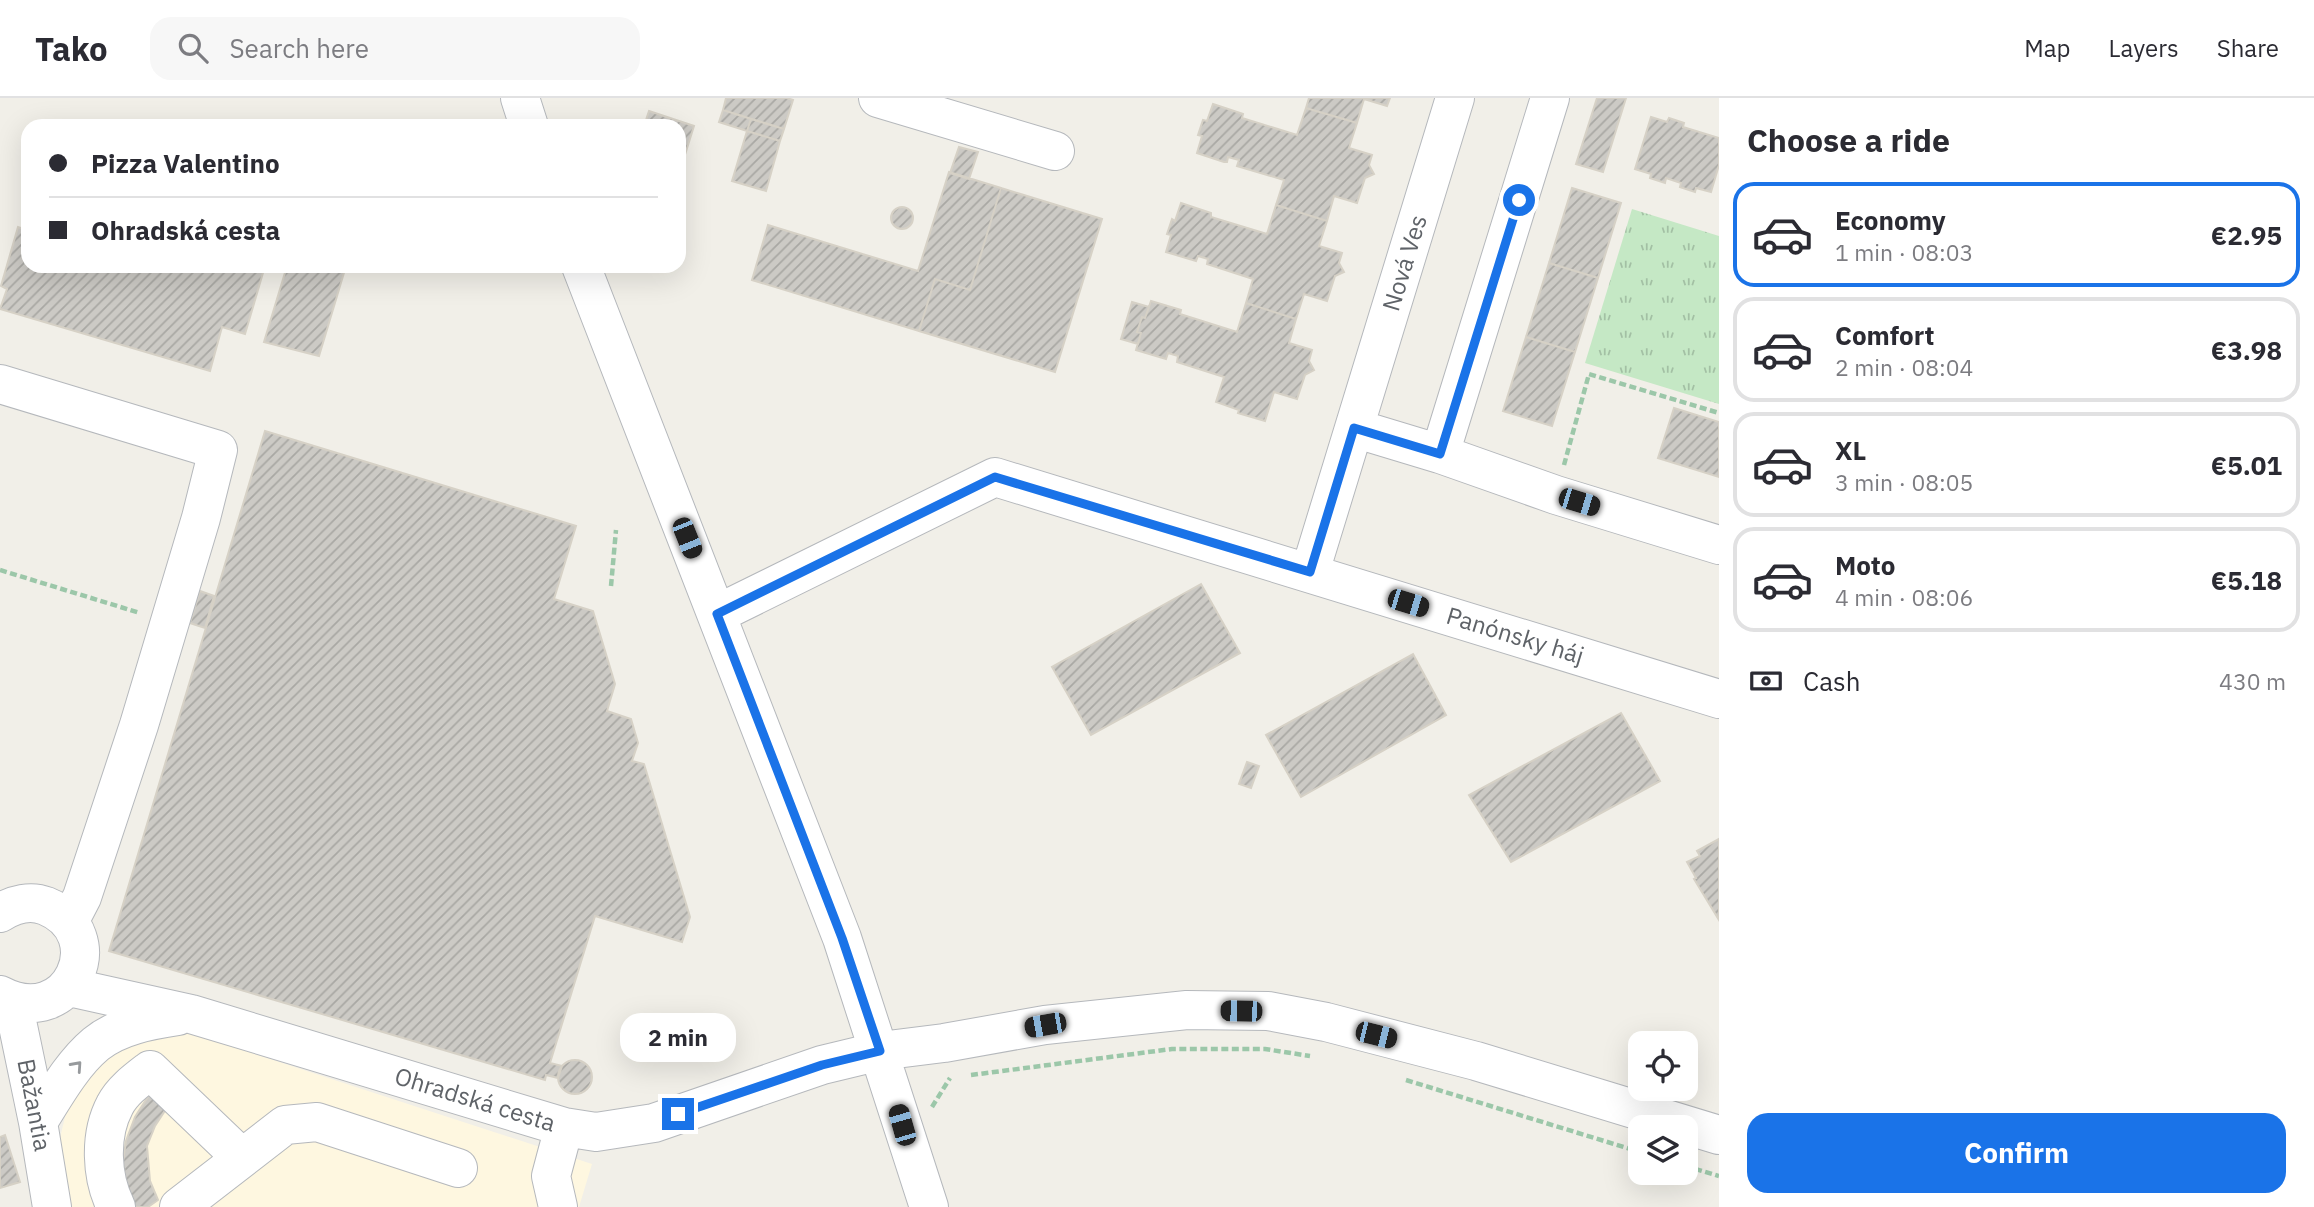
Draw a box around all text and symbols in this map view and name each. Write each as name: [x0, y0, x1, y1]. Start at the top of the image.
search box: [150, 17, 640, 80]
text: Tako: [35, 27, 108, 70]
icon: search: [174, 29, 212, 67]
text: Search here: [230, 31, 369, 65]
text: Map: [2024, 32, 2071, 64]
text: Layers: [2109, 32, 2179, 64]
text: Share: [2217, 32, 2279, 64]
text: Choose a ride: [1747, 119, 1950, 161]
text: Pizza Valentino: [91, 146, 280, 180]
route start: [1503, 184, 1535, 216]
icon: car: [1751, 203, 1814, 266]
text: Economy: [1835, 203, 1946, 237]
street label: Nová Ves: [1374, 211, 1434, 315]
text: Ohradská cesta: [91, 213, 280, 247]
text: €2.95: [2211, 218, 2282, 252]
text: 1 min · 08:03: [1835, 237, 1973, 267]
icon: car: [1751, 318, 1814, 381]
text: Comfort: [1835, 318, 1934, 352]
text: €3.98: [2211, 333, 2282, 367]
text: 2 min · 08:04: [1835, 352, 1973, 382]
icon: car: [1751, 433, 1814, 496]
text: XL: [1835, 433, 1866, 467]
text: €5.01: [2211, 448, 2282, 482]
text: 3 min · 08:05: [1835, 467, 1973, 497]
car: [1556, 486, 1603, 518]
car: [670, 515, 705, 561]
icon: car: [1751, 548, 1814, 611]
text: Moto: [1835, 548, 1895, 582]
text: €5.18: [2211, 563, 2282, 597]
text: 4 min · 08:06: [1835, 582, 1973, 612]
car: [1385, 587, 1432, 619]
street label: Panónsky háj: [1443, 599, 1588, 671]
icon: cash: [1747, 662, 1785, 700]
text: Cash: [1803, 664, 1860, 698]
text: 430 m: [2219, 666, 2286, 696]
car: [1220, 1000, 1263, 1022]
car: [1023, 1011, 1068, 1039]
callout: 2 min: [620, 1012, 736, 1062]
car: [1354, 1020, 1399, 1050]
text: 2 min: [648, 1022, 708, 1052]
map controls: [1628, 1031, 1698, 1185]
button: locate: [1628, 1031, 1698, 1101]
street label: Bažantia: [10, 1056, 60, 1154]
street label: Ohradská cesta: [391, 1059, 560, 1139]
one-way arrow: [69, 1061, 81, 1074]
route end: [662, 1098, 694, 1130]
car: [887, 1102, 918, 1148]
button: Confirm: [1747, 1113, 2286, 1193]
button: layers: [1628, 1115, 1698, 1185]

